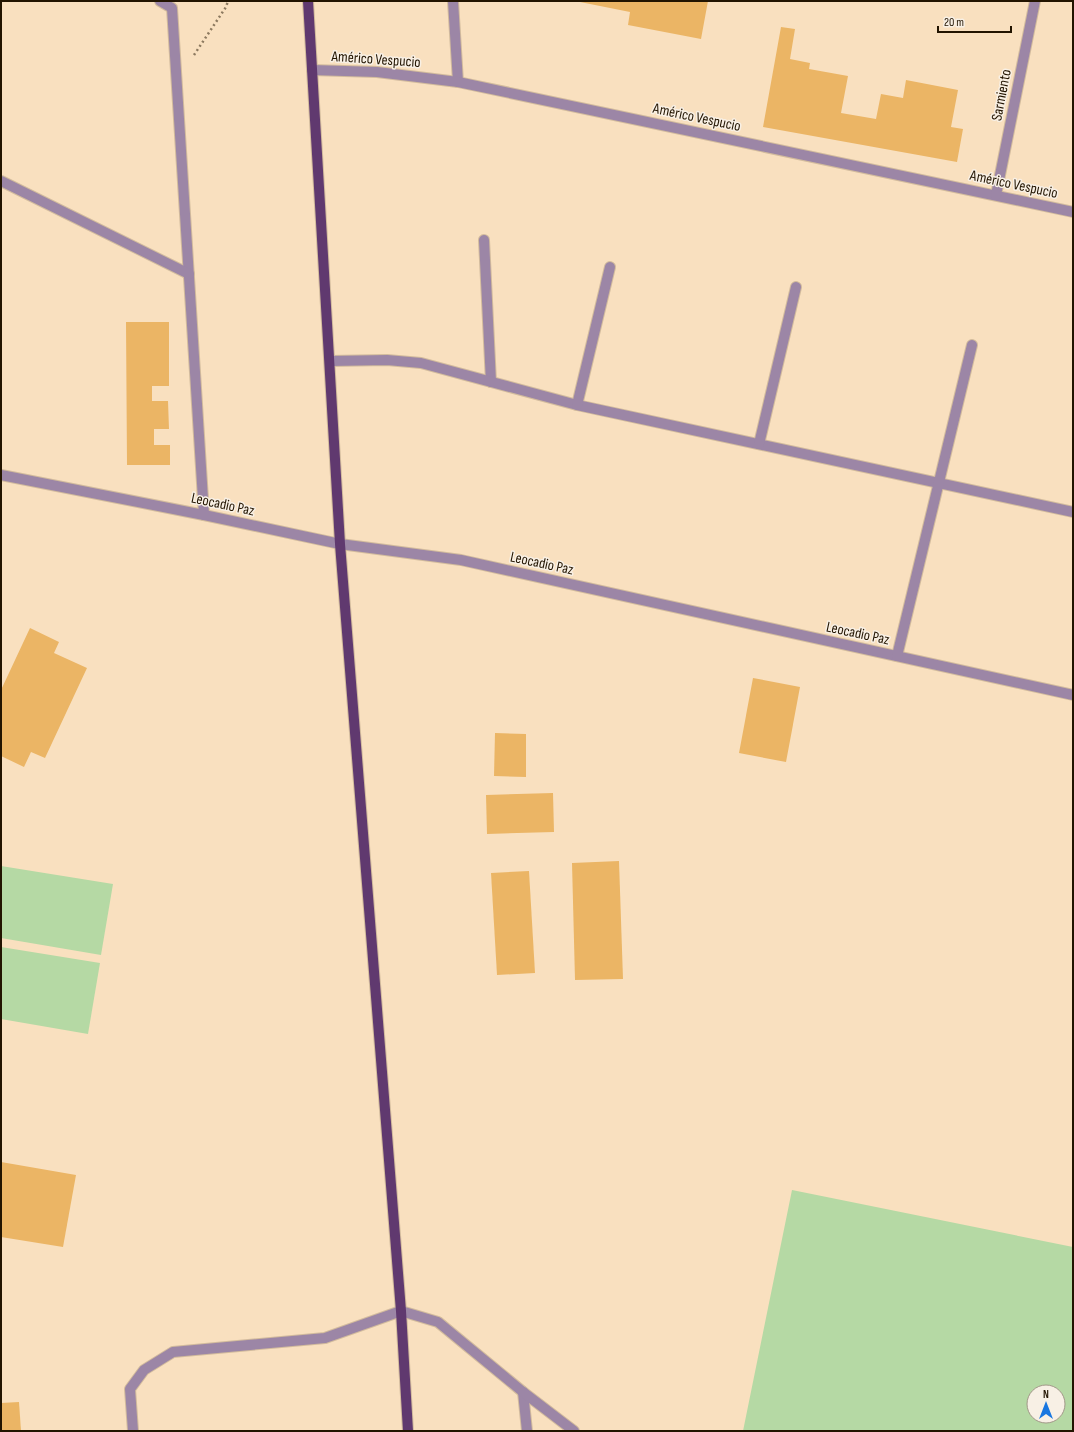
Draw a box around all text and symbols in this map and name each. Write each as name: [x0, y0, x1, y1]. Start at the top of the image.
scale bar: [938, 8, 1011, 34]
text: 20 m: [944, 15, 964, 30]
street label: Américo Vespucio: [330, 47, 421, 72]
street label: Sarmiento: [987, 68, 1016, 123]
street label: Américo Vespucio: [650, 99, 743, 136]
street label: Américo Vespucio: [967, 166, 1060, 203]
street label: Leocadio Paz: [190, 489, 257, 521]
street label: Leocadio Paz: [509, 548, 576, 580]
street label: Leocadio Paz: [825, 618, 892, 650]
north arrow: [1026, 1384, 1066, 1424]
text: N: [1043, 1388, 1049, 1401]

